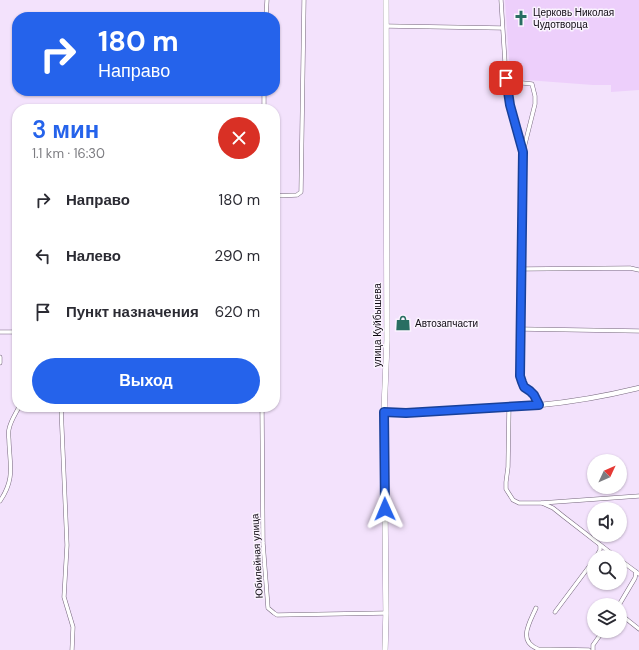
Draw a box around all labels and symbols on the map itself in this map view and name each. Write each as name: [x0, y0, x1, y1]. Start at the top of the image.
place label: Церковь Николая Чудотворца: [533, 6, 614, 31]
church icon: Церковь Николая Чудотворца: [512, 9, 530, 27]
pin: [489, 61, 523, 95]
street label: улица Куйбышева: [371, 283, 384, 367]
shop icon: Автозапчасти: [394, 314, 412, 332]
place label: Автозапчасти: [415, 317, 478, 330]
north arrow: [587, 454, 627, 494]
position arrow: [364, 488, 406, 530]
street label: Юбилейная улица: [248, 513, 266, 599]

